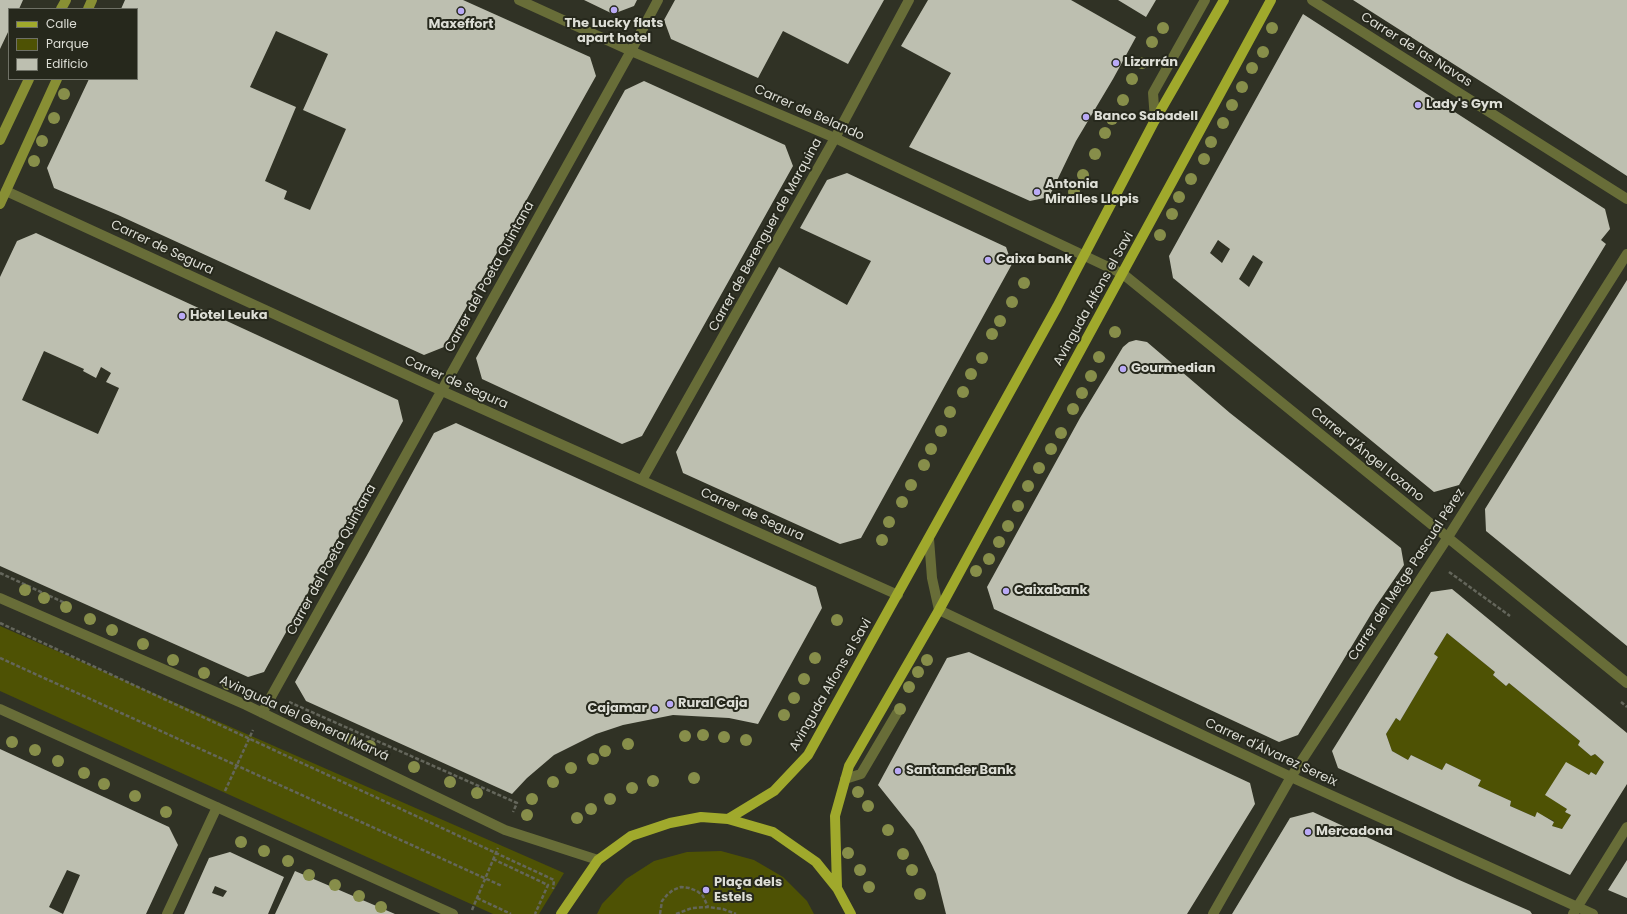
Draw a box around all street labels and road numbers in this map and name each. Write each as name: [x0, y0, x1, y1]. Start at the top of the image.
street label: Carrer de las Navas: [1357, 9, 1475, 91]
street label: Carrer de Belando: [752, 82, 866, 144]
street label: Carrer de Berenguer de Marquina: [706, 136, 826, 334]
street label: Carrer del Poeta Quintana: [442, 199, 538, 355]
street label: Carrer de Segura: [108, 217, 216, 279]
street label: Avinguda Alfons el Savi: [1051, 229, 1137, 369]
street label: Carrer de Segura: [402, 353, 510, 413]
street label: Carrer d'Ángel Lozano: [1307, 404, 1427, 506]
street label: Carrer del Poeta Quintana: [284, 482, 380, 638]
street label: Carrer de Segura: [698, 485, 806, 545]
street label: Carrer del Metge Pascual Pérez: [1345, 486, 1469, 664]
street label: Avinguda Alfons el Savi: [787, 616, 875, 754]
street label: Avinguda del General Marvá: [217, 673, 391, 765]
street label: Carrer d'Álvarez Sereix: [1202, 715, 1340, 791]

